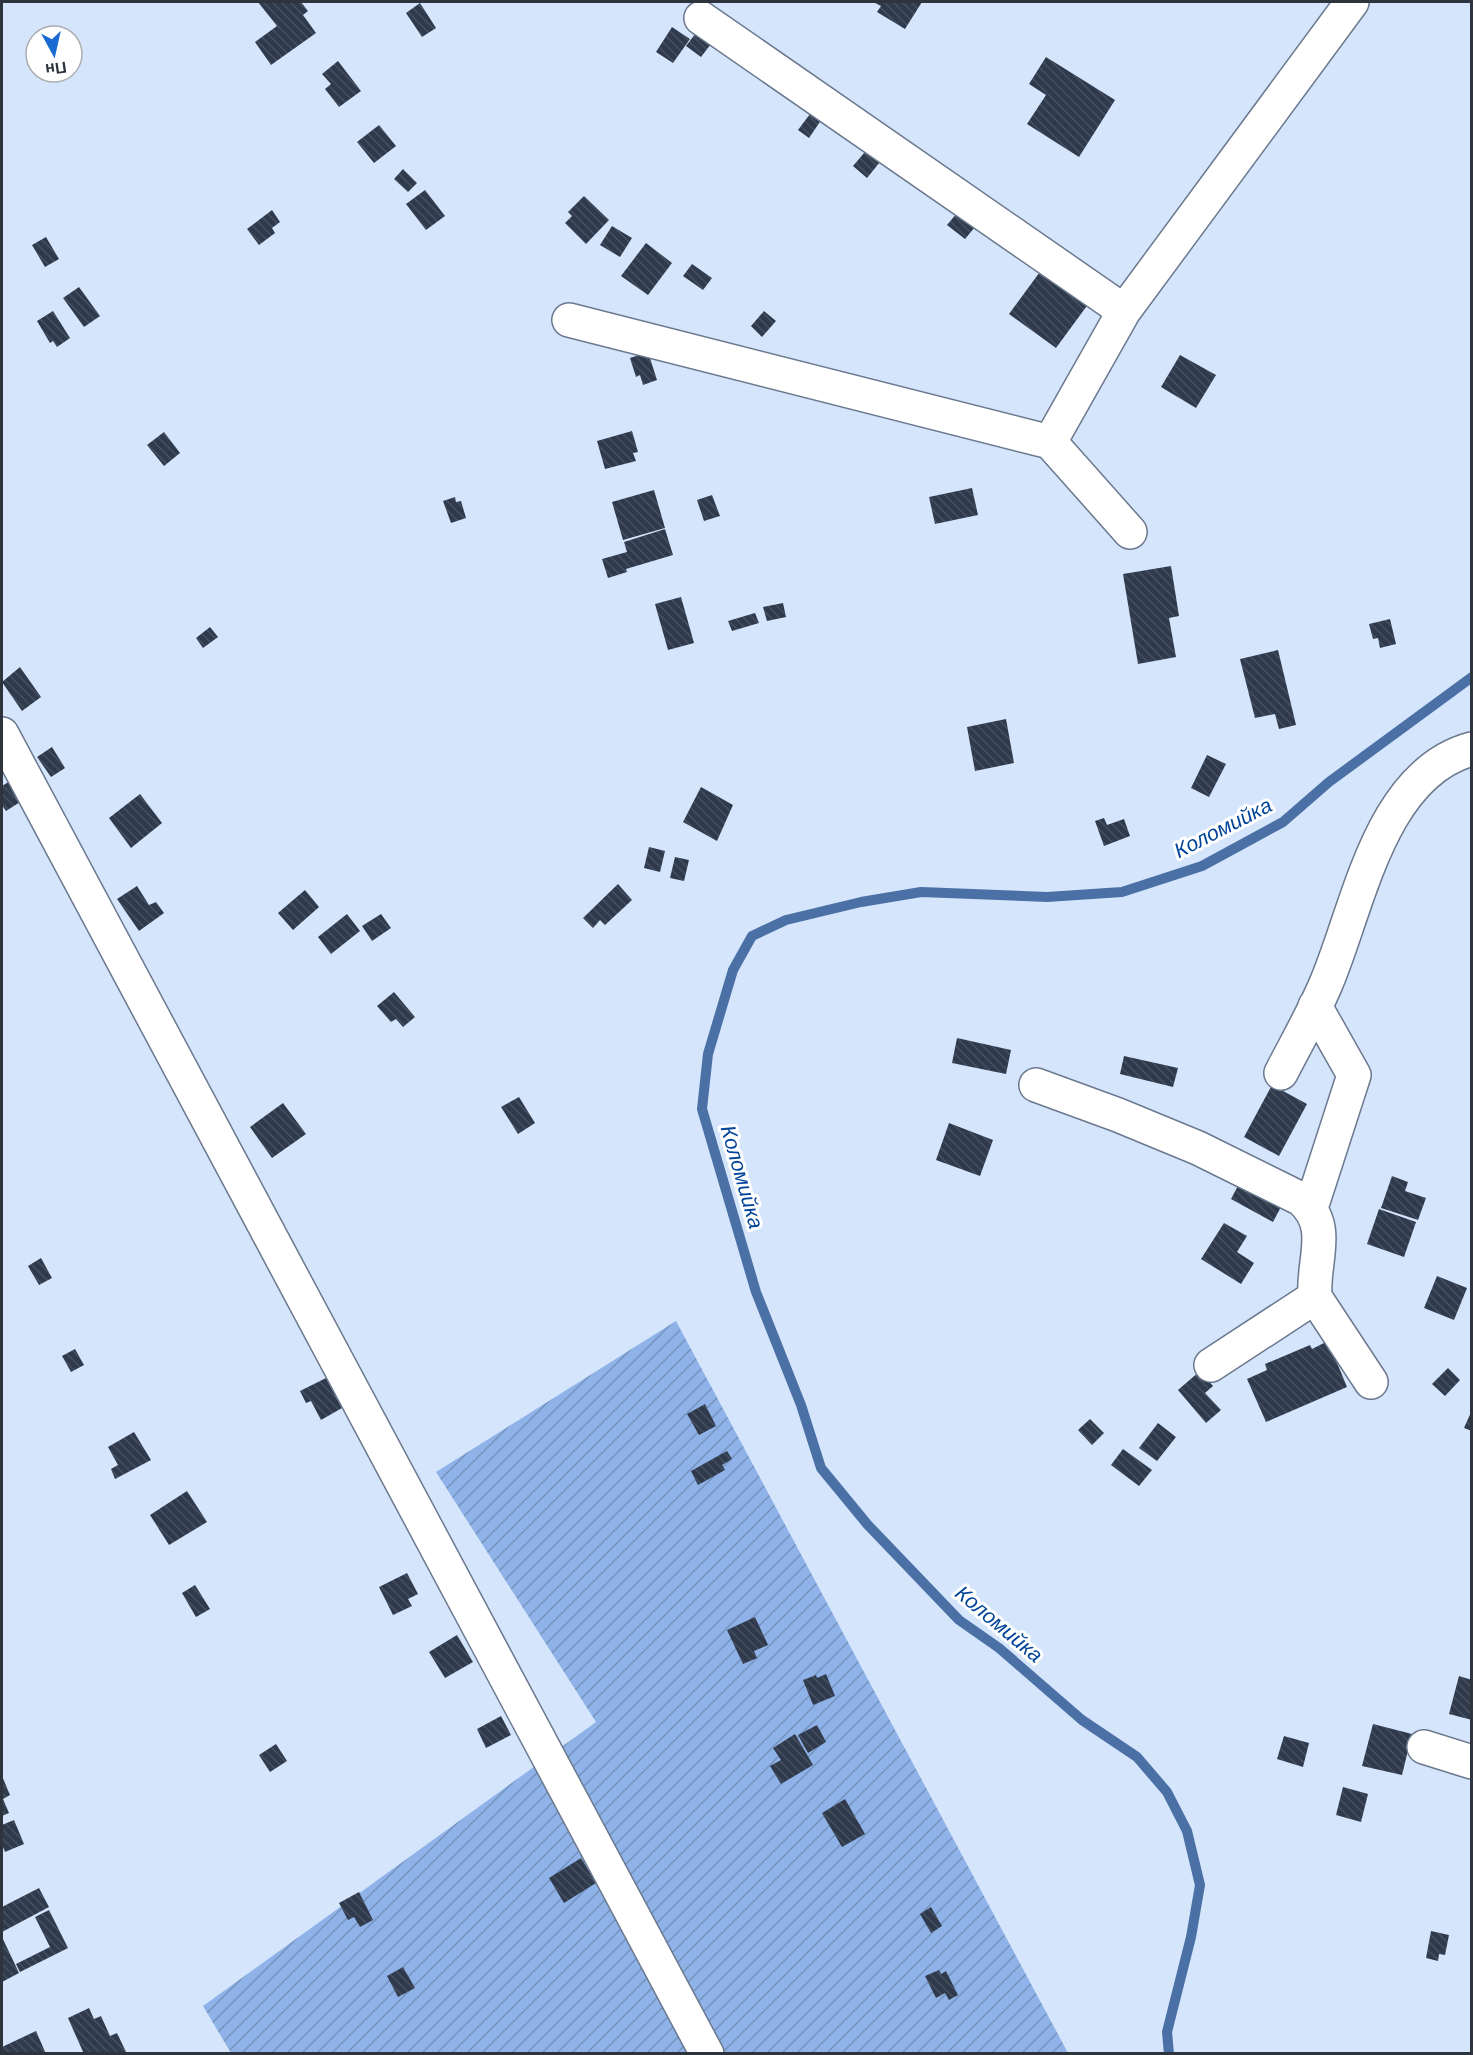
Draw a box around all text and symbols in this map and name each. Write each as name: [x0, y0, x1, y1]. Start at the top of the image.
north arrow: [24, 24, 84, 84]
text: Пн: [44, 56, 68, 80]
water label: Коломийка: [1169, 791, 1277, 865]
water label: Коломийка: [714, 1122, 770, 1232]
water label: Коломийка: [949, 1579, 1049, 1669]

